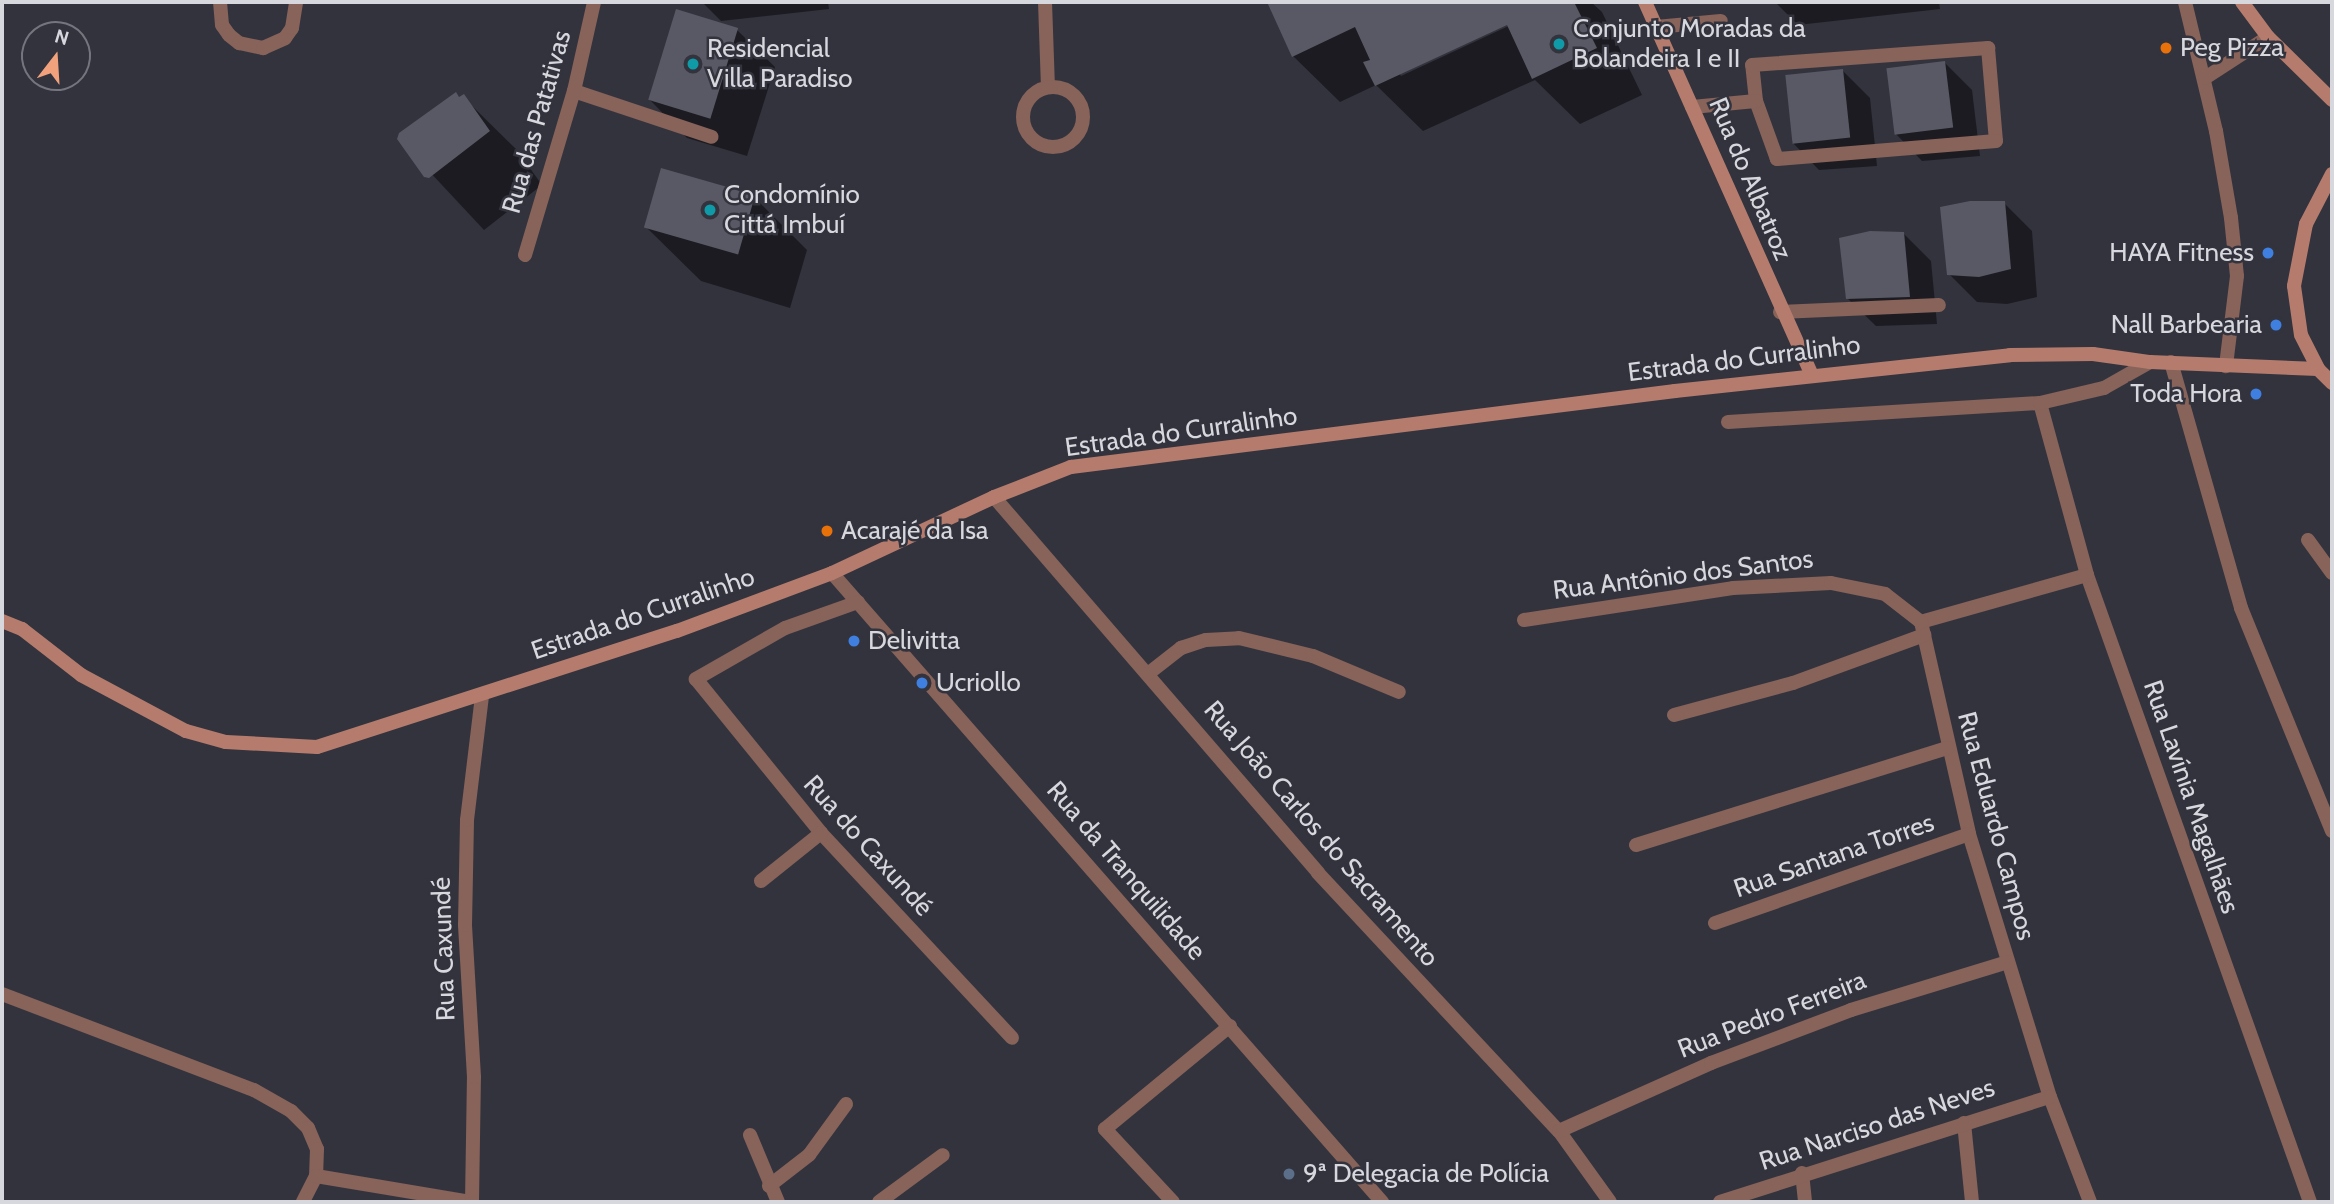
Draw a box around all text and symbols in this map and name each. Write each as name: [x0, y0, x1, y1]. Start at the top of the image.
place label: Conjunto Moradas da Bolandeira I e II: [1573, 13, 1806, 74]
north arrow: [21, 21, 91, 91]
text: N: [52, 24, 71, 50]
street label: Rua das Patativas: [496, 27, 578, 217]
place label: Peg Pizza: [2180, 32, 2284, 64]
place label: Residencial Villa Paradiso: [707, 33, 853, 94]
marker: Conjunto Moradas da Bolandeira I e II: [1551, 36, 1567, 52]
marker: Peg Pizza: [2158, 40, 2174, 56]
marker: Residencial Villa Paradiso: [685, 56, 701, 72]
street label: Rua do Albatroz: [1702, 93, 1798, 265]
place label: Condomínio Cittá Imbuí: [724, 179, 860, 241]
marker: Condomínio Cittá Imbuí: [702, 202, 718, 218]
place label: HAYA Fitness: [2109, 237, 2254, 269]
marker: HAYA Fitness: [2260, 245, 2276, 261]
place label: Nall Barbearia: [2111, 309, 2262, 341]
marker: Nall Barbearia: [2268, 317, 2284, 333]
street label: Estrada do Curralinho: [1626, 329, 1862, 389]
place label: Toda Hora: [2130, 378, 2242, 410]
marker: Toda Hora: [2248, 386, 2264, 402]
street label: Estrada do Curralinho: [1063, 400, 1299, 464]
place label: Acarajé da Isa: [841, 515, 989, 547]
marker: Acarajé da Isa: [819, 523, 835, 539]
street label: Rua Antônio dos Santos: [1551, 544, 1815, 606]
street label: Estrada do Curralinho: [527, 561, 759, 667]
place label: Delivitta: [868, 625, 960, 657]
marker: Delivitta: [846, 633, 862, 649]
place label: Ucriollo: [936, 667, 1021, 699]
marker: Ucriollo: [914, 675, 930, 691]
street label: Rua Lavínia Magalhães: [2136, 676, 2246, 918]
street label: Rua João Carlos do Sacramento: [1197, 695, 1445, 973]
street label: Rua Eduardo Campos: [1951, 708, 2041, 944]
street label: Rua do Caxundé: [797, 769, 939, 923]
street label: Rua da Tranquilidade: [1040, 775, 1212, 967]
street label: Rua Santana Torres: [1730, 807, 1938, 905]
street label: Rua Caxundé: [426, 876, 462, 1022]
street label: Rua Pedro Ferreira: [1674, 965, 1870, 1065]
street label: Rua Narciso das Neves: [1756, 1072, 1998, 1178]
place label: 9ª Delegacia de Polícia: [1303, 1158, 1549, 1190]
marker: 9ª Delegacia de Polícia: [1281, 1166, 1297, 1182]

